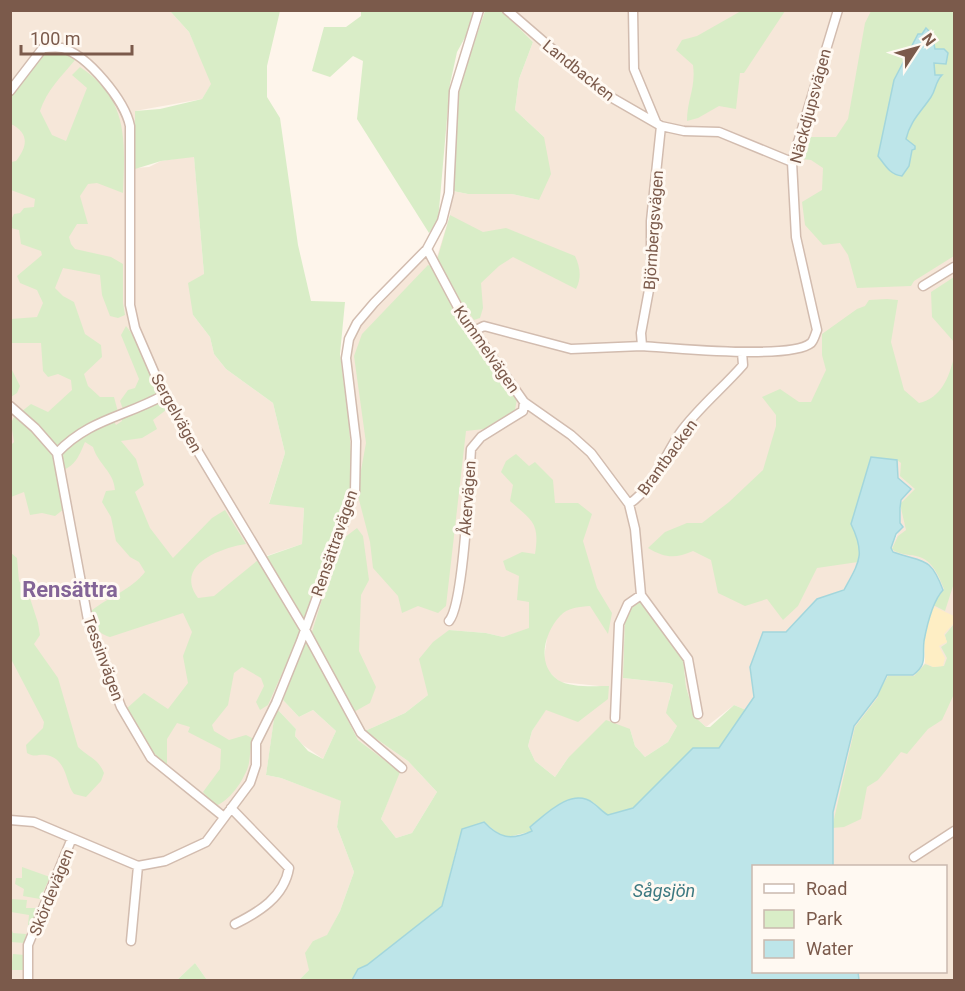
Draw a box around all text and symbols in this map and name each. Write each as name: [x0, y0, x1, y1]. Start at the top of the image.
scale bar: [21, 18, 132, 56]
north arrow: [887, 18, 947, 78]
text: 100 m: [30, 28, 81, 49]
text: N: [918, 29, 940, 50]
street label: Landbacken: [539, 36, 618, 105]
street label: Näckdjupsvägen: [786, 47, 835, 166]
street label: Björnbergsvägen: [640, 170, 667, 290]
street label: Kummelvägen: [450, 302, 524, 396]
street label: Sergelvägen: [147, 370, 206, 456]
street label: Brantbacken: [634, 416, 701, 499]
street label: Åkervägen: [454, 460, 480, 536]
street label: Rensättravägen: [307, 488, 362, 599]
district label: Rensättra: [22, 577, 118, 602]
street label: Tessinvägen: [79, 613, 128, 703]
street label: Skördevägen: [25, 846, 78, 938]
legend: [752, 865, 947, 973]
text: Road: [806, 878, 847, 899]
water label: Sågsjön: [633, 880, 695, 901]
text: Park: [806, 908, 843, 929]
text: Water: [806, 938, 853, 959]

